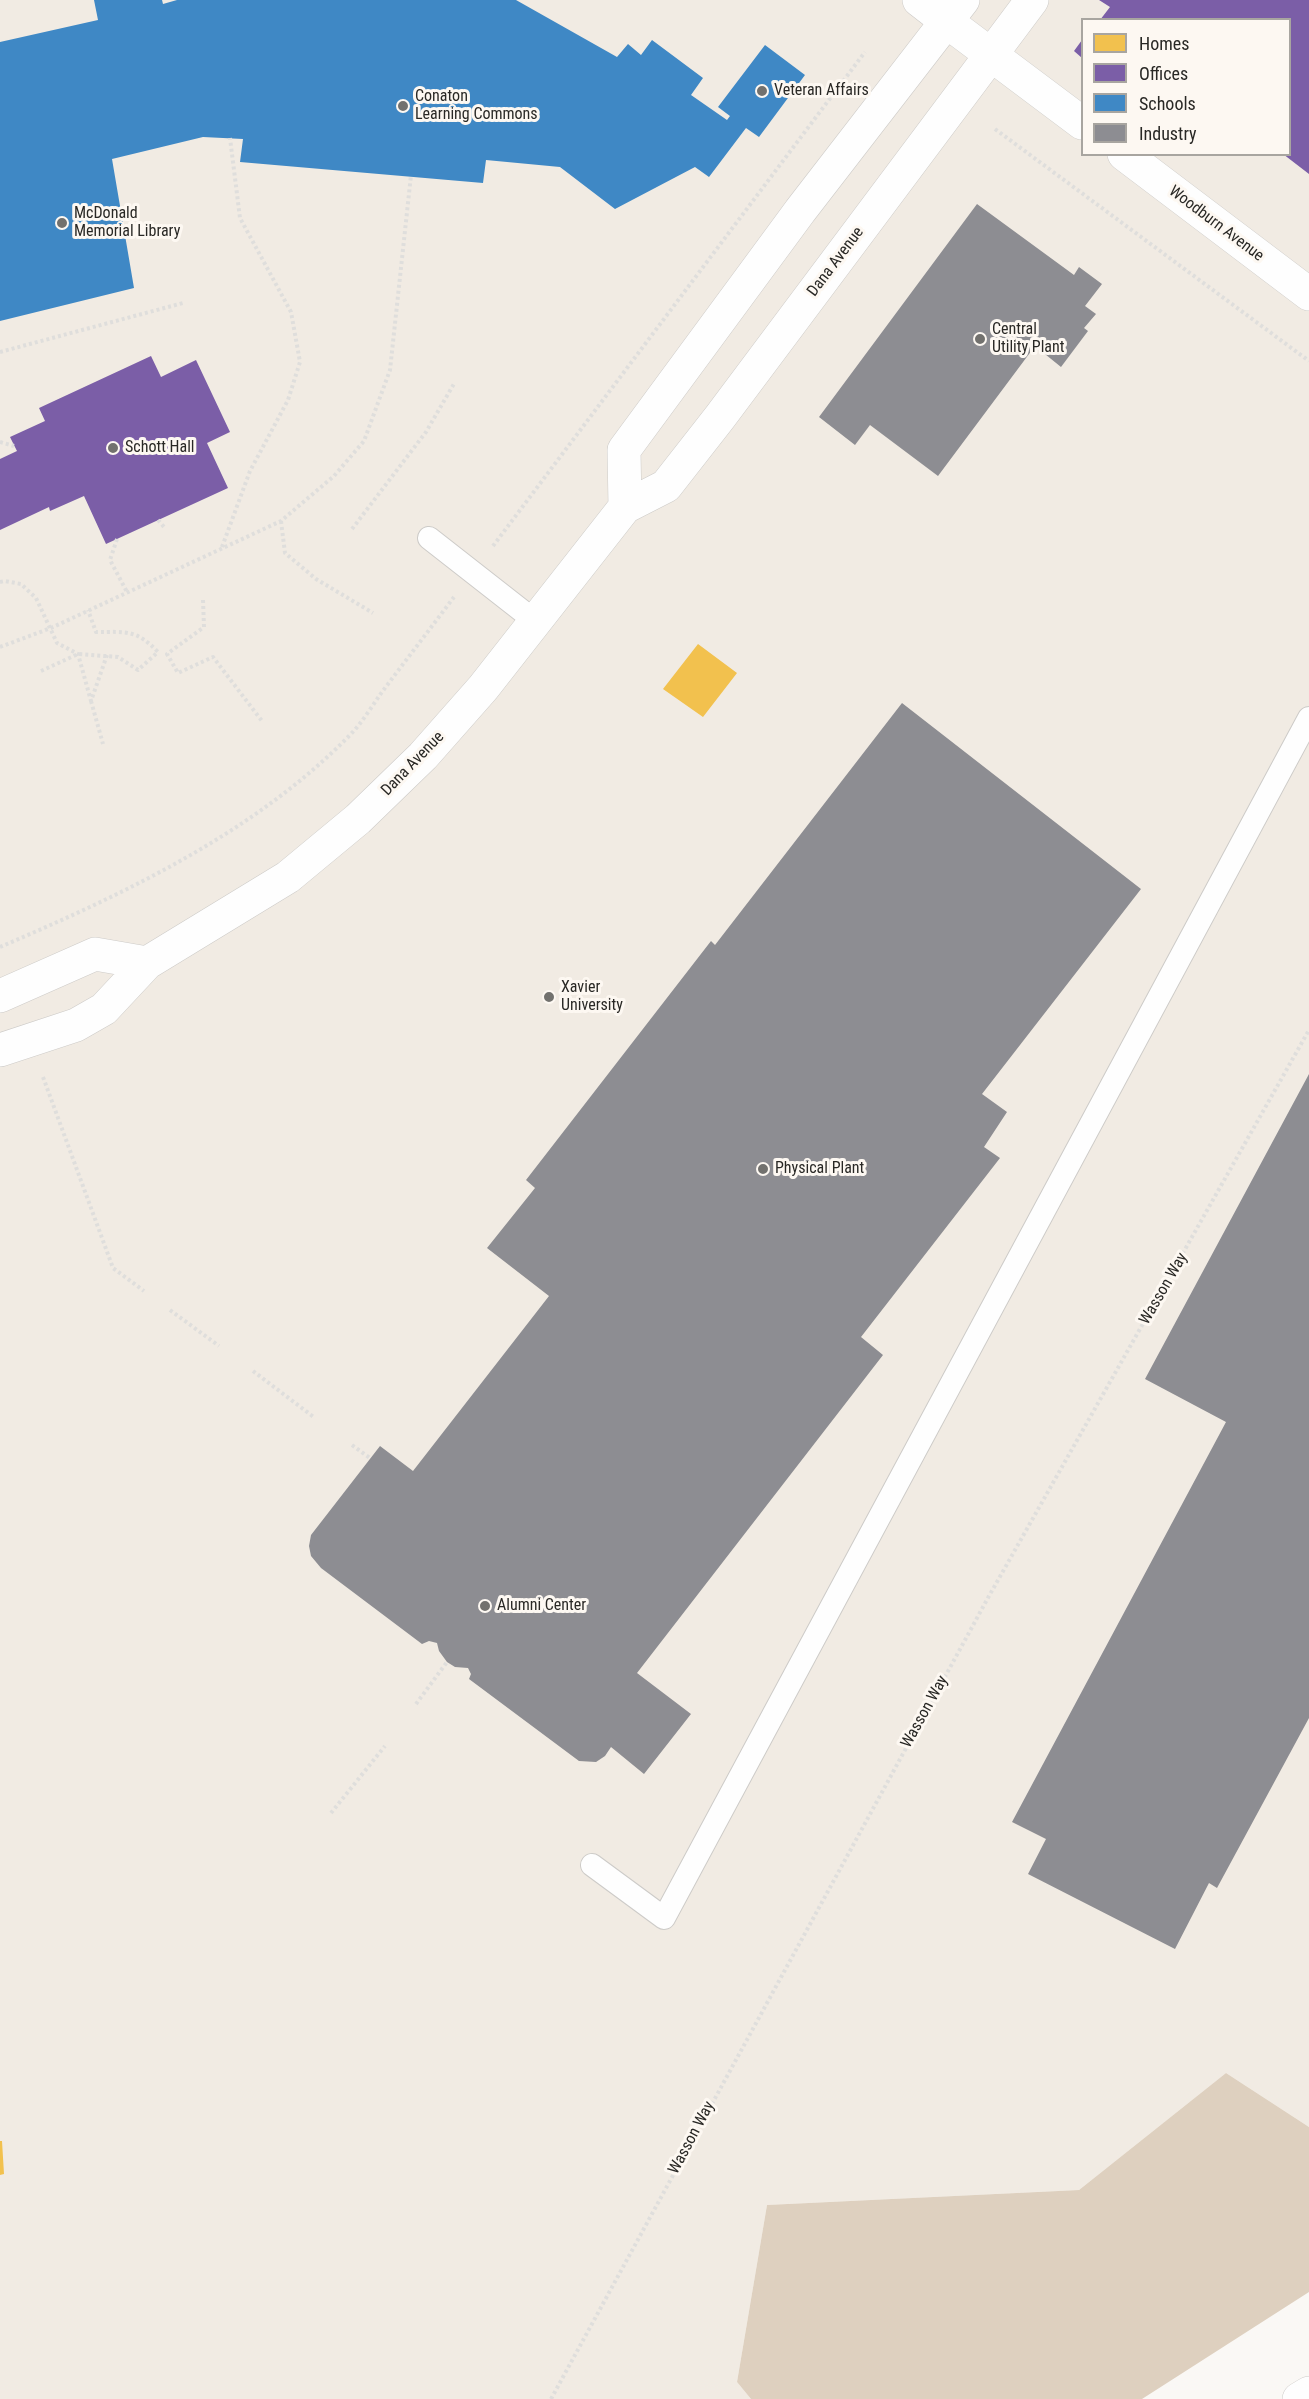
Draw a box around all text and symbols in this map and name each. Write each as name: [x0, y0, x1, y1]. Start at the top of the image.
legend: [1081, 18, 1291, 156]
text: Homes: [1139, 33, 1189, 54]
text: Offices: [1139, 63, 1188, 84]
place label: Veteran Affairs: [774, 81, 869, 101]
marker: Veteran Affairs: [755, 84, 769, 98]
place label: Conaton Learning Commons: [415, 87, 538, 125]
text: Schools: [1139, 93, 1196, 114]
marker: Conaton Learning Commons: [396, 99, 410, 113]
text: Industry: [1139, 123, 1197, 144]
street label: Woodburn Avenue: [1165, 182, 1267, 266]
place label: McDonald Memorial Library: [74, 204, 180, 242]
marker: McDonald Memorial Library: [55, 216, 69, 230]
street label: Dana Avenue: [804, 224, 868, 300]
place label: Central Utility Plant: [992, 320, 1064, 358]
marker: Central Utility Plant: [973, 332, 987, 346]
place label: Schott Hall: [125, 438, 195, 458]
marker: Schott Hall: [106, 441, 120, 455]
street label: Dana Avenue: [378, 728, 448, 800]
place label: Xavier University: [561, 978, 623, 1016]
marker: Xavier University: [542, 990, 556, 1004]
place label: Physical Plant: [775, 1159, 864, 1179]
marker: Physical Plant: [756, 1162, 770, 1176]
street label: Wasson Way: [1136, 1250, 1192, 1328]
place label: Alumni Center: [497, 1596, 586, 1616]
marker: Alumni Center: [478, 1599, 492, 1613]
street label: Wasson Way: [897, 1672, 953, 1752]
street label: Wasson Way: [665, 2098, 719, 2178]

